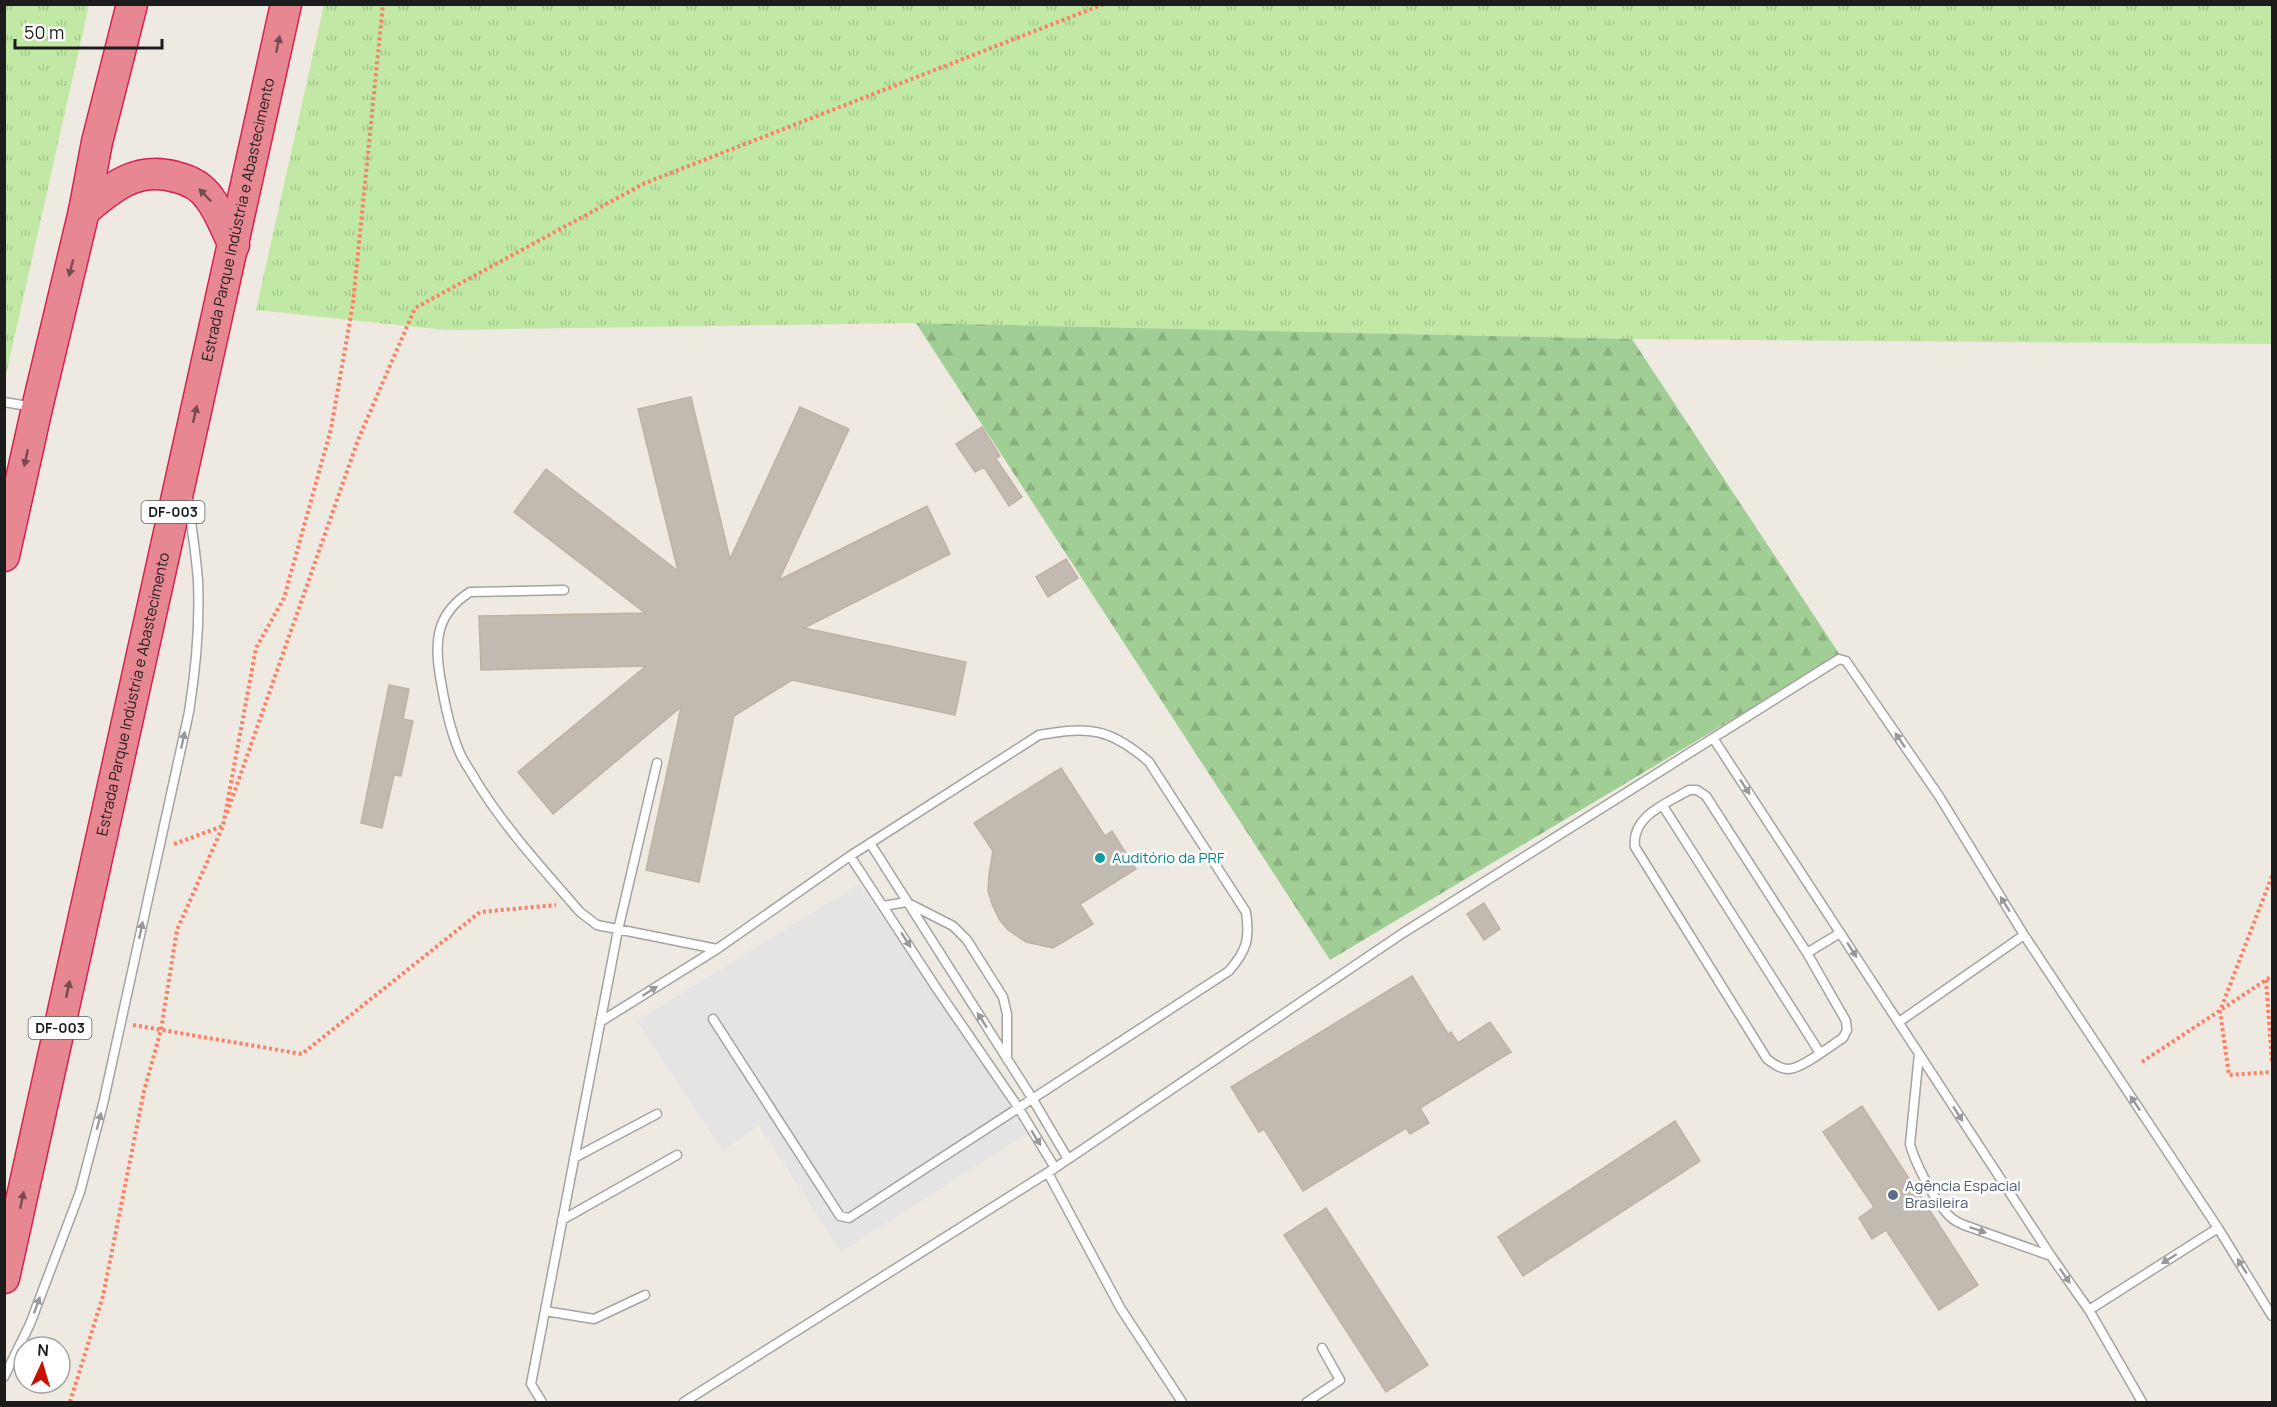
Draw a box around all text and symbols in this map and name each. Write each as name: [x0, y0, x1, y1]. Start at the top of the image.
scale bar: [15, 12, 162, 50]
text: 50 m: [24, 20, 64, 44]
one-way arrow: [273, 35, 283, 54]
street label: Estrada Parque Indústria e Abastecimento: [196, 76, 279, 363]
one-way arrow: [198, 187, 212, 202]
one-way arrow: [65, 259, 75, 277]
one-way arrow: [191, 405, 201, 423]
one-way arrow: [21, 448, 30, 467]
road number: DF-003: [142, 501, 204, 523]
street label: Estrada Parque Indústria e Abastecimento: [91, 550, 174, 838]
one-way arrow: [179, 730, 188, 749]
one-way arrow: [1894, 733, 1906, 749]
one-way arrow: [1739, 779, 1750, 795]
place label: Auditório da PRF: [1112, 847, 1225, 868]
marker: Auditório da PRF: [1093, 851, 1107, 865]
one-way arrow: [2000, 896, 2011, 913]
one-way arrow: [137, 920, 146, 939]
one-way arrow: [900, 931, 911, 948]
one-way arrow: [1846, 942, 1857, 958]
one-way arrow: [64, 980, 73, 999]
one-way arrow: [641, 986, 658, 997]
one-way arrow: [977, 1012, 988, 1028]
road number: DF-003: [28, 1017, 92, 1039]
one-way arrow: [2129, 1095, 2141, 1111]
one-way arrow: [1952, 1105, 1964, 1121]
one-way arrow: [94, 1111, 104, 1130]
one-way arrow: [1031, 1130, 1042, 1146]
place label: Agência Espacial Brasileira: [1905, 1175, 2021, 1213]
marker: Agência Espacial Brasileira: [1886, 1188, 1900, 1202]
one-way arrow: [17, 1191, 27, 1210]
one-way arrow: [1969, 1226, 1987, 1235]
one-way arrow: [2161, 1254, 2177, 1265]
one-way arrow: [2236, 1258, 2247, 1274]
one-way arrow: [2059, 1268, 2071, 1284]
one-way arrow: [33, 1296, 42, 1314]
north arrow: [12, 1335, 72, 1395]
text: N: [37, 1339, 50, 1361]

